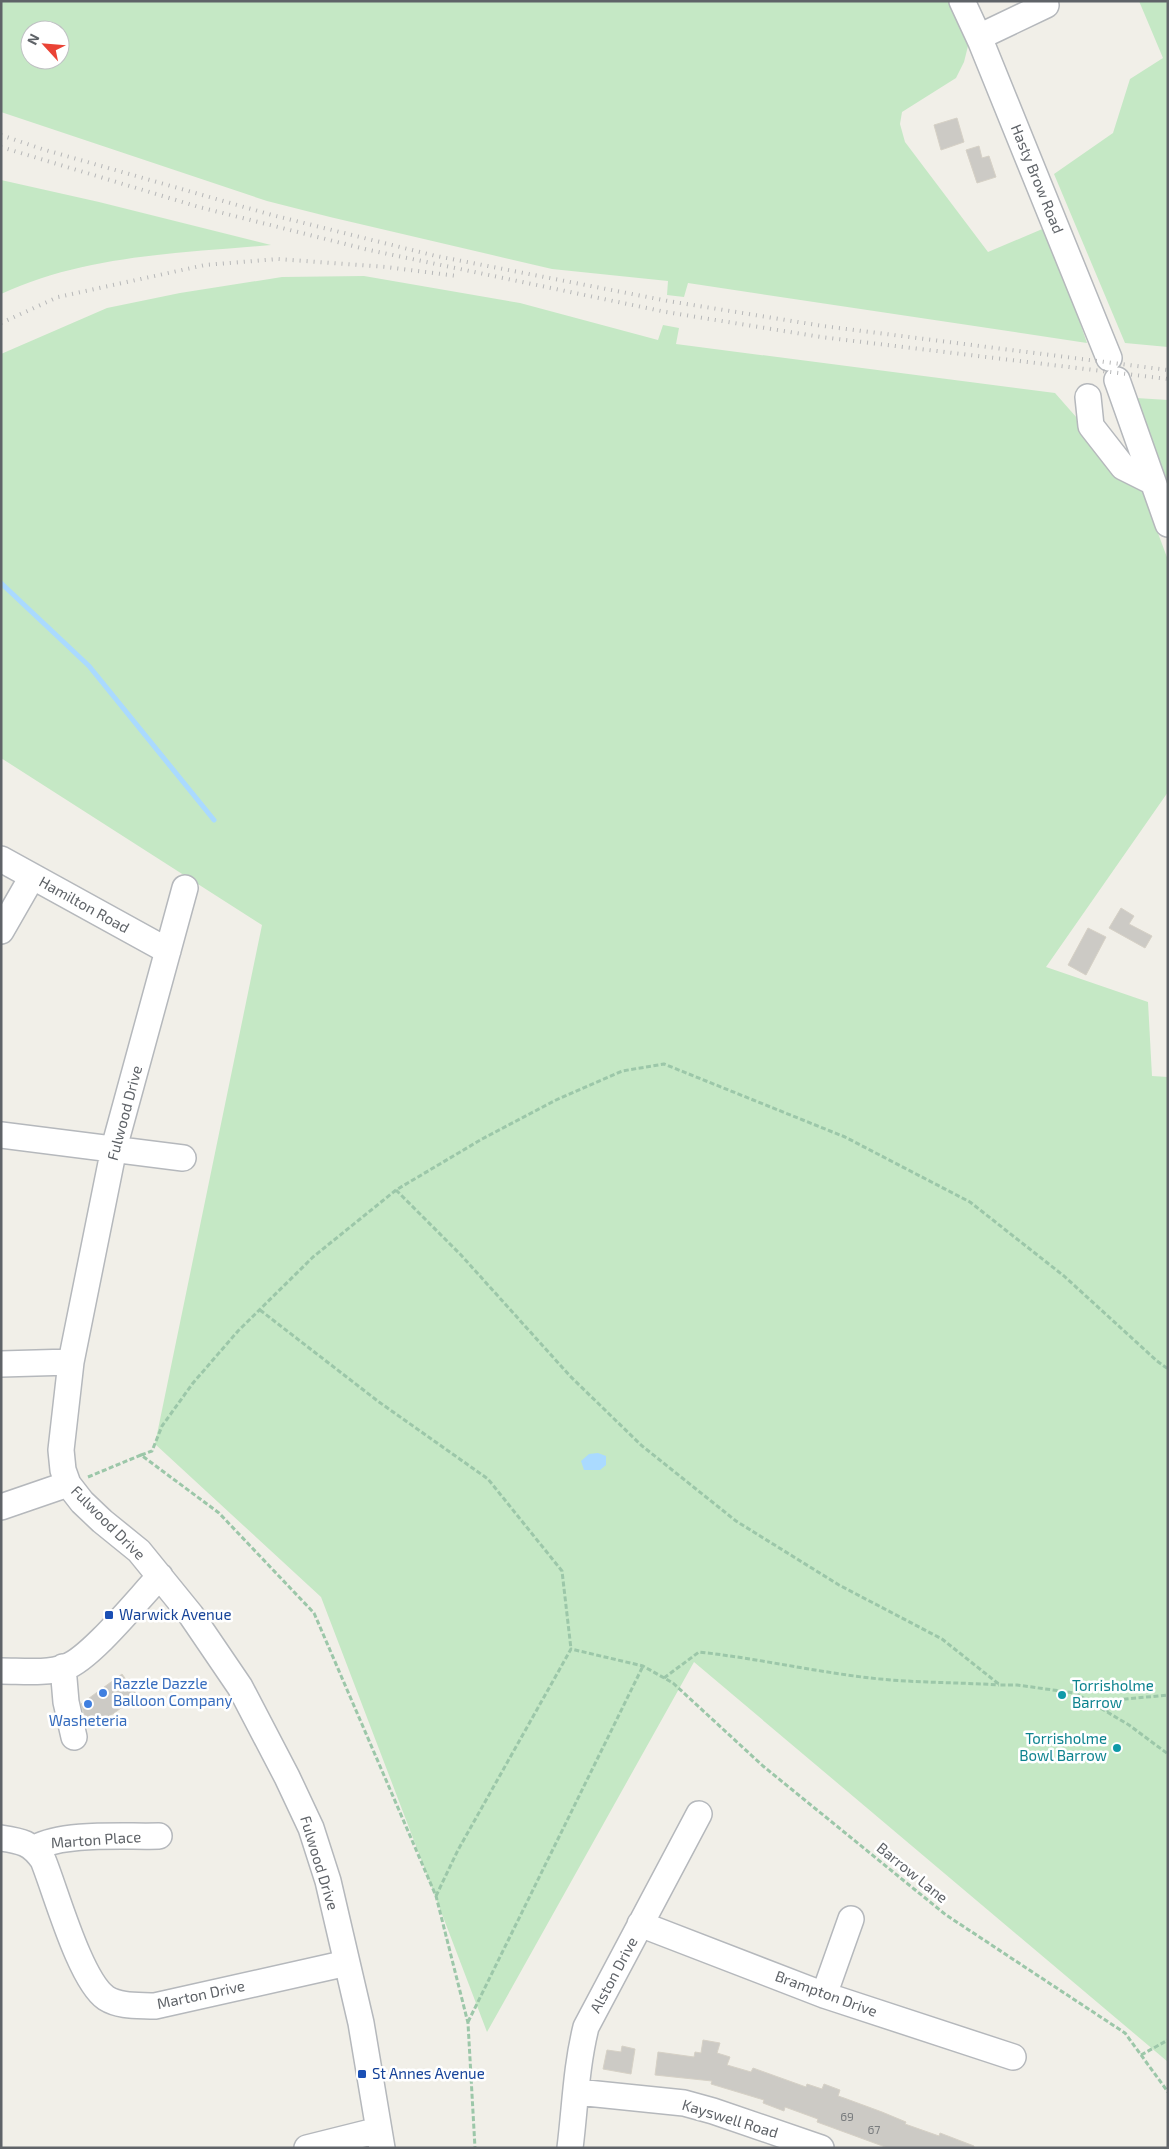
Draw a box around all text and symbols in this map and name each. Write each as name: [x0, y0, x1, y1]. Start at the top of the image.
north arrow: [20, 20, 70, 70]
text: N: [23, 31, 43, 47]
street label: Hasty Brow Road: [1008, 121, 1068, 236]
street label: Hamilton Road: [36, 872, 133, 936]
street label: Fulwood Drive: [103, 1063, 145, 1162]
street label: Fulwood Drive: [68, 1481, 150, 1563]
place label: Warwick Avenue: [119, 1605, 231, 1623]
marker: Warwick Avenue: [103, 1609, 115, 1621]
place label: Razzle Dazzle Balloon Company: [113, 1674, 232, 1709]
place label: Torrisholme Barrow: [1072, 1676, 1154, 1711]
marker: Razzle Dazzle Balloon Company: [97, 1687, 109, 1699]
marker: Torrisholme Barrow: [1056, 1689, 1068, 1701]
marker: Washeteria: [82, 1698, 94, 1710]
place label: Washeteria: [49, 1711, 127, 1729]
place label: Torrisholme Bowl Barrow: [1019, 1729, 1107, 1764]
marker: Torrisholme Bowl Barrow: [1111, 1742, 1123, 1754]
street label: Fulwood Drive: [297, 1813, 343, 1912]
street label: Marton Place: [50, 1827, 142, 1851]
street label: Barrow Lane: [874, 1838, 952, 1906]
street label: Alston Drive: [586, 1934, 641, 2016]
street label: Brampton Drive: [773, 1966, 880, 2020]
street label: Marton Drive: [155, 1976, 246, 2012]
place label: St Annes Avenue: [372, 2064, 485, 2082]
marker: St Annes Avenue: [356, 2068, 368, 2080]
street label: Kayswell Road: [680, 2095, 780, 2141]
house number: 69: [840, 2109, 854, 2123]
house number: 67: [867, 2122, 881, 2136]

